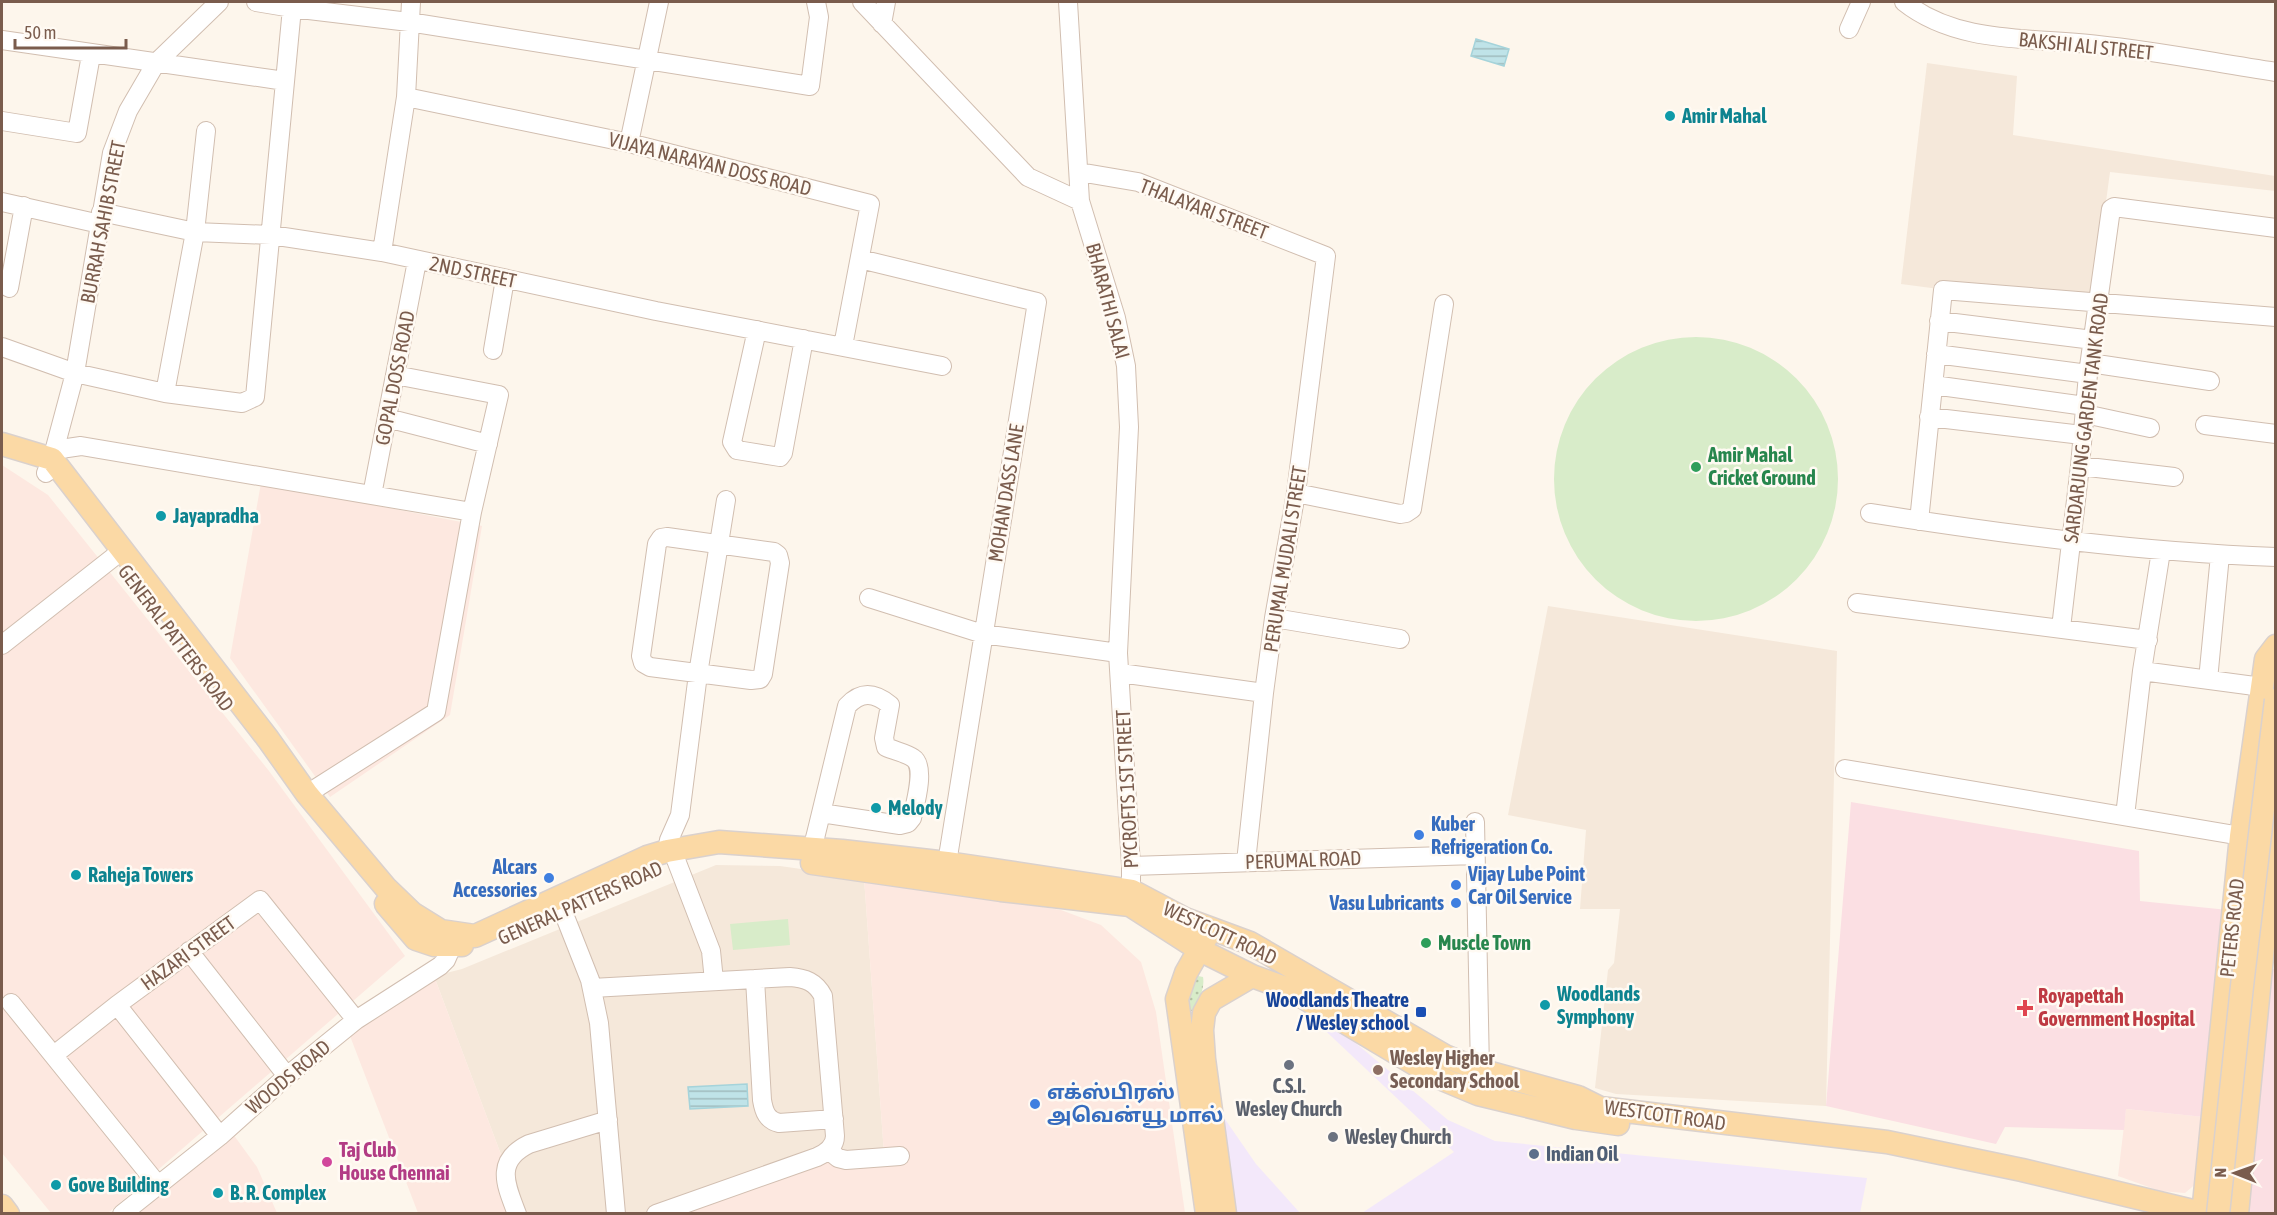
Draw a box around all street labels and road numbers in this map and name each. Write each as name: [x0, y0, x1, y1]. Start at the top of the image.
street label: BAKSHI ALI STREET: [2018, 27, 2155, 64]
street label: VIJAYA NARAYAN DOSS ROAD: [606, 127, 814, 200]
street label: BURRAH SAHIB STREET: [75, 138, 130, 305]
street label: THALAYARI STREET: [1137, 174, 1272, 244]
street label: BHARATHI SALAI: [1082, 240, 1135, 361]
street label: 2ND STREET: [428, 251, 519, 292]
street label: SARDARJUNG GARDEN TANK ROAD: [2059, 292, 2112, 544]
street label: GOPAL DOSS ROAD: [370, 309, 419, 447]
street label: MOHAN DASS LANE: [983, 422, 1028, 564]
street label: PERUMAL MUDALI STREET: [1258, 464, 1311, 654]
street label: GENERAL PATTERS ROAD: [114, 560, 239, 715]
street label: PYCROFTS 1ST STREET: [1111, 709, 1142, 869]
street label: PERUMAL ROAD: [1244, 846, 1361, 873]
street label: GENERAL PATTERS ROAD: [494, 856, 666, 949]
street label: PETERS ROAD: [2215, 877, 2248, 979]
street label: WESTCOTT ROAD: [1160, 896, 1281, 969]
street label: HAZARI STREET: [136, 911, 240, 995]
street label: WOODS ROAD: [241, 1035, 334, 1118]
street label: WESTCOTT ROAD: [1603, 1095, 1727, 1134]

